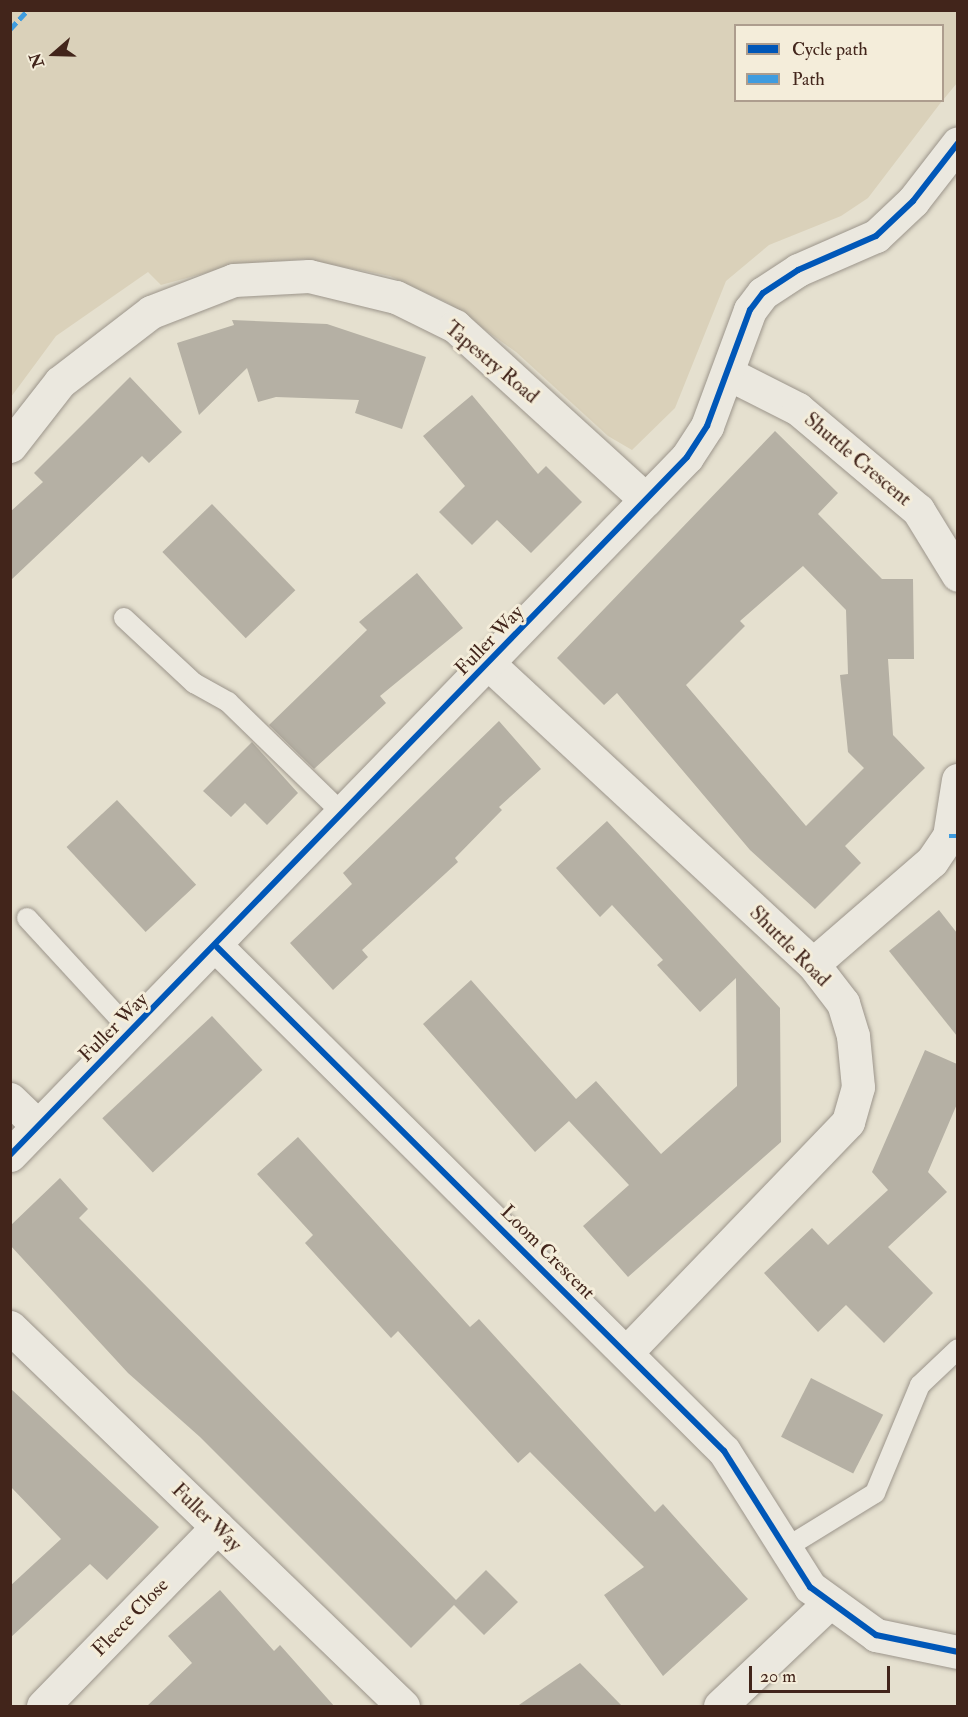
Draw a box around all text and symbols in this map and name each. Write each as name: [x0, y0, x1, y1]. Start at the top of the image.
north arrow: [24, 24, 84, 84]
legend: [734, 24, 944, 102]
text: Cycle path: [792, 38, 868, 61]
text: N: [25, 50, 49, 70]
text: Path: [792, 68, 825, 91]
street label: Tapestry Road: [440, 316, 544, 408]
street label: Shuttle Crescent: [800, 407, 916, 511]
street label: Fuller Way: [450, 600, 528, 680]
street label: Shuttle Road: [745, 901, 835, 991]
street label: Fuller Way: [73, 987, 153, 1067]
street label: Loom Crescent: [496, 1200, 600, 1304]
street label: Fuller Way: [167, 1478, 247, 1556]
street label: Fleece Close: [87, 1573, 173, 1661]
scale bar: [752, 1654, 893, 1692]
text: 20 m: [760, 1665, 796, 1688]

